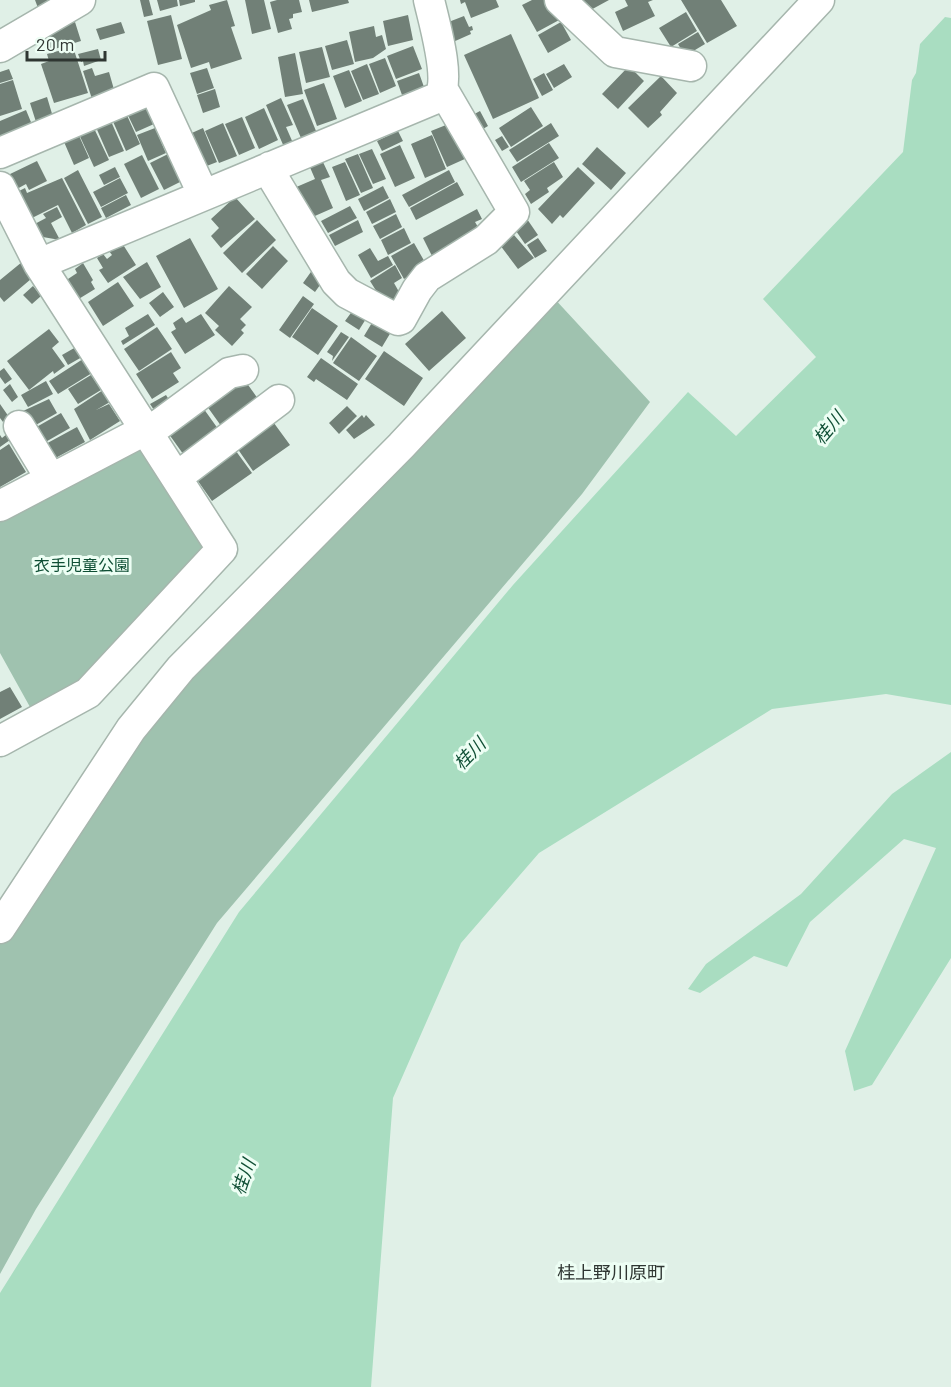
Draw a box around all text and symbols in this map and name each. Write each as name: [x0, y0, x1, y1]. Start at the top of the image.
scale bar: [27, 24, 105, 62]
text: 20 m: [36, 33, 74, 55]
water label: 桂川: [808, 405, 850, 448]
park label: 衣手児童公園: [34, 555, 130, 574]
water label: 桂川: [449, 731, 491, 774]
water label: 桂川: [227, 1154, 260, 1197]
district label: 桂上野川原町: [557, 1261, 665, 1283]

